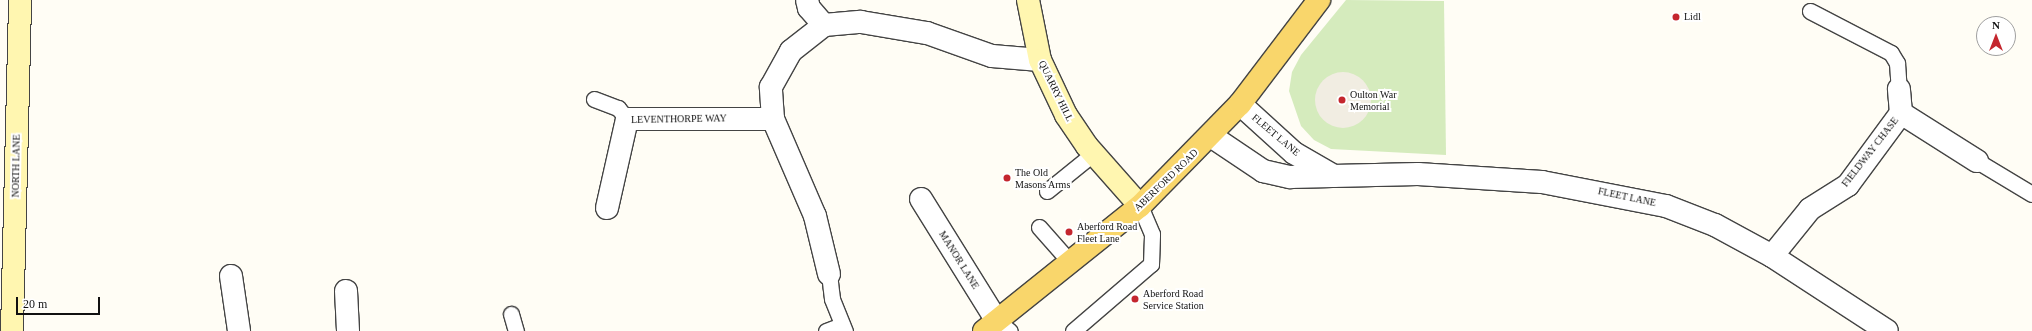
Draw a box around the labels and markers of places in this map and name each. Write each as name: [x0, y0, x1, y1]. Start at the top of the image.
place label: Lidl: [1684, 11, 1701, 23]
marker: Lidl: [1671, 12, 1681, 22]
place label: Oulton War Memorial: [1350, 88, 1397, 112]
marker: Oulton War Memorial: [1337, 95, 1347, 105]
place label: The Old Masons Arms: [1015, 166, 1071, 190]
marker: The Old Masons Arms: [1002, 173, 1012, 183]
place label: Aberford Road Fleet Lane: [1077, 220, 1137, 244]
marker: Aberford Road Fleet Lane: [1064, 227, 1074, 237]
place label: Aberford Road Service Station: [1143, 287, 1204, 310]
marker: Aberford Road Service Station: [1130, 294, 1140, 304]

